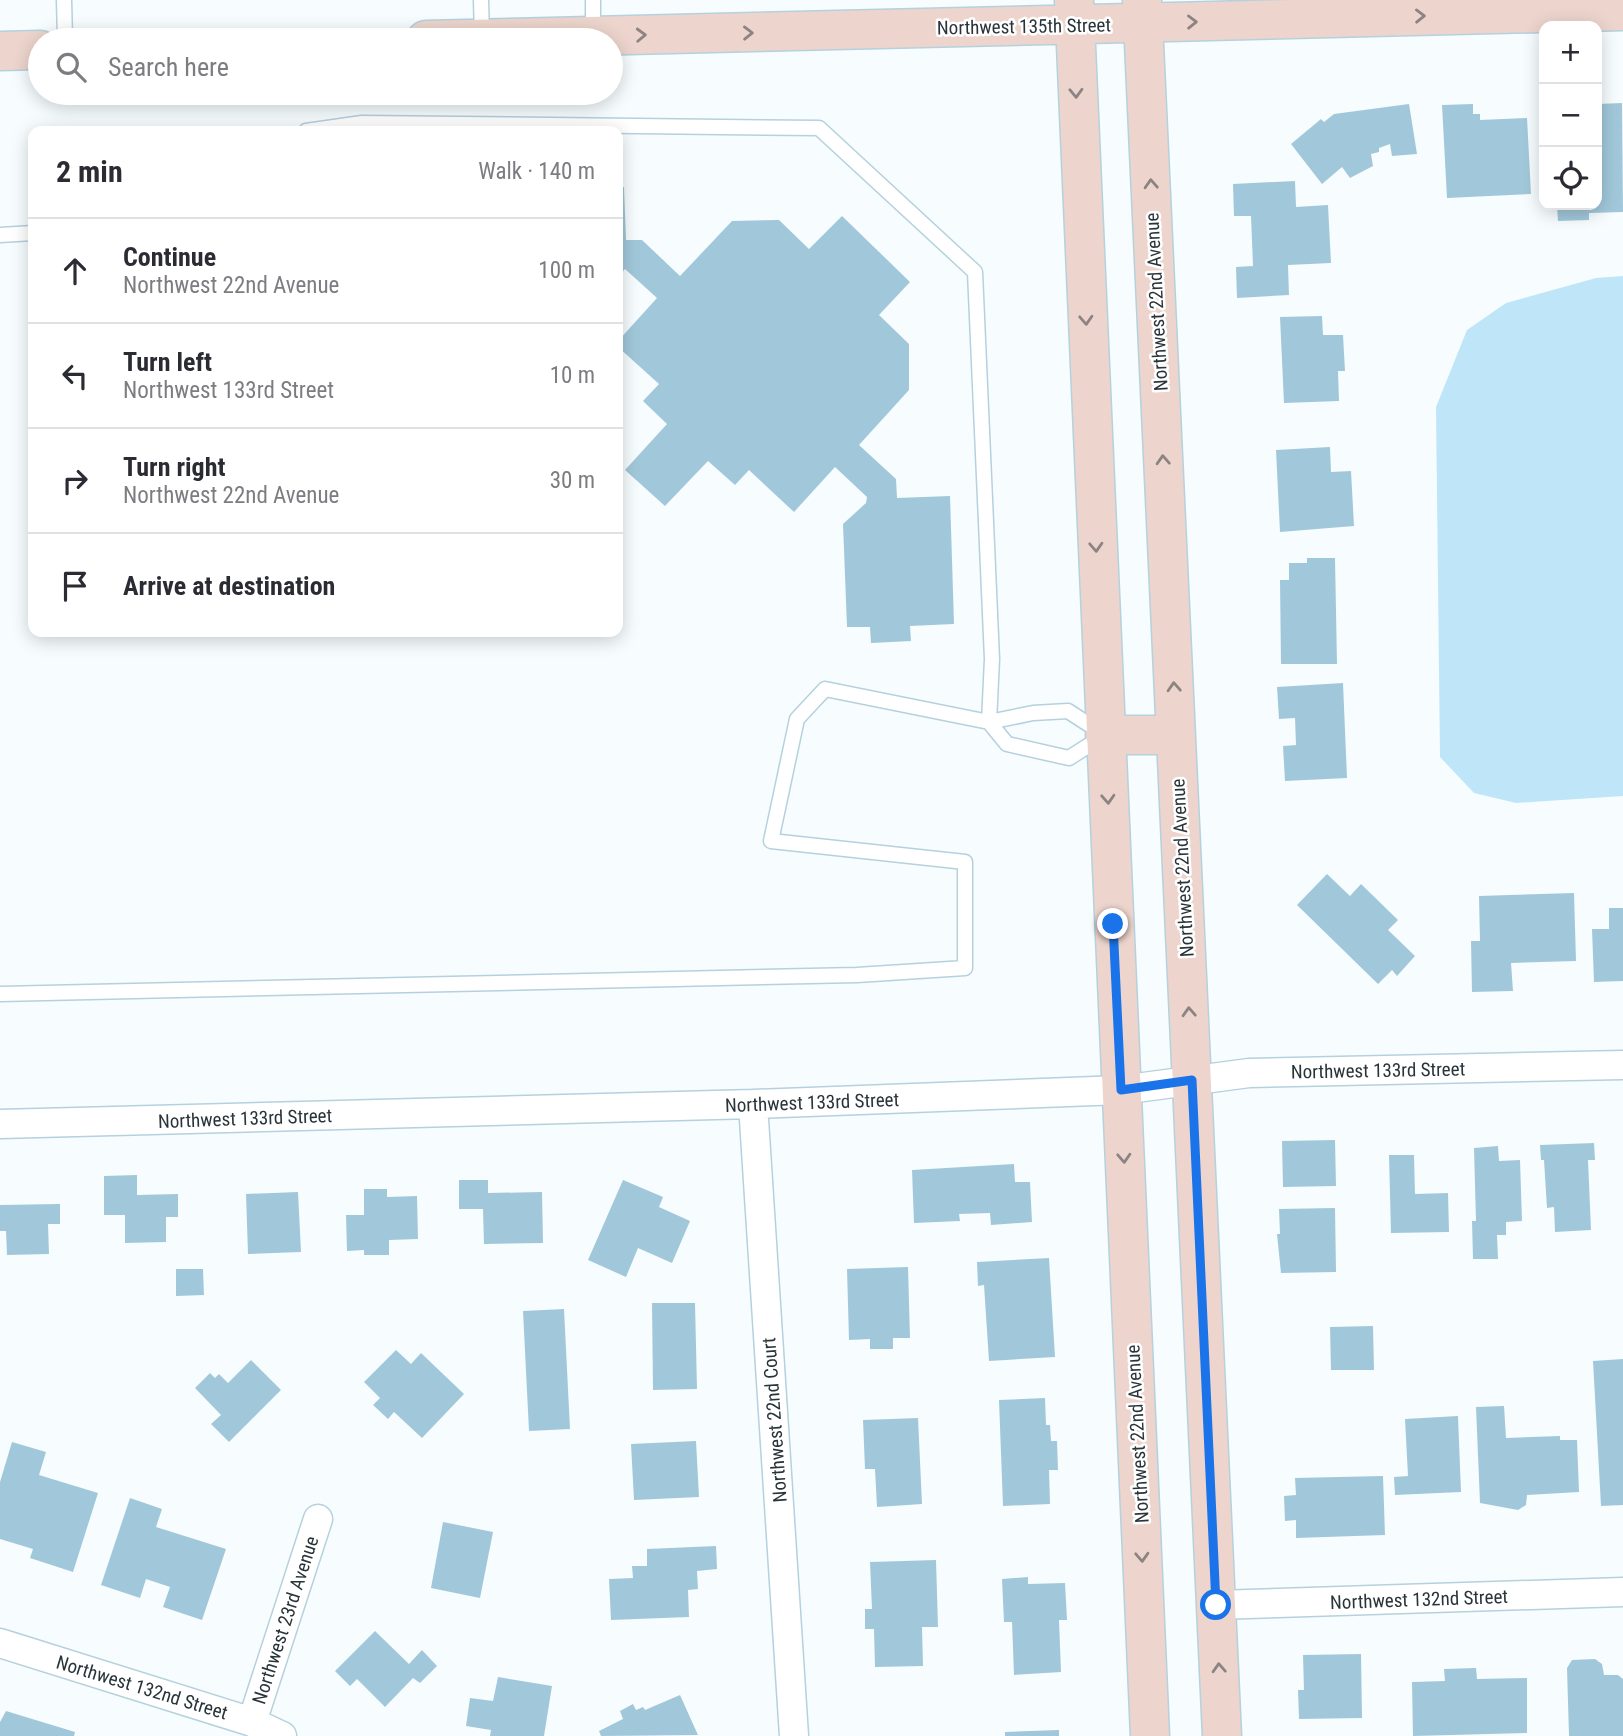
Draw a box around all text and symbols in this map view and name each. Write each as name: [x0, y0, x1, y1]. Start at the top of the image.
one-way arrow: [1414, 9, 1425, 24]
street label: Northwest 135th Street: [937, 13, 1111, 40]
one-way arrow: [1187, 14, 1198, 30]
map controls: [1539, 21, 1602, 210]
button: +: [1539, 21, 1602, 84]
one-way arrow: [743, 25, 754, 40]
search box: [28, 28, 623, 105]
one-way arrow: [636, 28, 647, 43]
icon: search: [52, 48, 90, 86]
text: Search here: [108, 52, 229, 82]
button: −: [1539, 84, 1602, 147]
one-way arrow: [1068, 87, 1083, 98]
button: locate: [1539, 147, 1602, 210]
text: 2 min: [56, 154, 123, 189]
text: Walk · 140 m: [478, 158, 595, 185]
one-way arrow: [1143, 178, 1158, 189]
street label: Northwest 22nd Avenue: [1140, 212, 1173, 392]
text: Continue: [123, 242, 216, 272]
icon: ahead: [56, 252, 94, 290]
text: 100 m: [538, 257, 595, 284]
text: Northwest 22nd Avenue: [123, 272, 339, 299]
one-way arrow: [1079, 315, 1094, 326]
text: Turn left: [123, 347, 212, 377]
icon: left: [56, 357, 94, 395]
text: 10 m: [550, 362, 595, 389]
text: Northwest 133rd Street: [123, 377, 334, 404]
text: Turn right: [123, 452, 225, 482]
one-way arrow: [1156, 454, 1171, 465]
icon: right: [56, 462, 94, 500]
text: 30 m: [550, 467, 595, 494]
text: Northwest 22nd Avenue: [123, 482, 339, 509]
one-way arrow: [1089, 542, 1104, 553]
icon: arrive: [56, 567, 94, 605]
text: Arrive at destination: [123, 571, 335, 601]
one-way arrow: [1166, 681, 1181, 692]
street label: Northwest 22nd Avenue: [1166, 778, 1199, 958]
one-way arrow: [1100, 794, 1115, 805]
route end: [1097, 908, 1128, 939]
one-way arrow: [1181, 1006, 1196, 1017]
street label: Northwest 133rd Street: [1291, 1057, 1465, 1084]
street label: Northwest 133rd Street: [725, 1088, 900, 1117]
street label: Northwest 133rd Street: [158, 1104, 333, 1133]
one-way arrow: [1117, 1153, 1132, 1164]
street label: Northwest 22nd Court: [757, 1337, 792, 1503]
street label: Northwest 22nd Avenue: [1121, 1344, 1154, 1524]
street label: Northwest 23rd Avenue: [247, 1533, 323, 1707]
one-way arrow: [1135, 1552, 1150, 1563]
street label: Northwest 132nd Street: [1330, 1585, 1508, 1614]
route start: [1200, 1589, 1231, 1620]
street label: Northwest 132nd Street: [53, 1650, 230, 1724]
one-way arrow: [1211, 1662, 1226, 1673]

